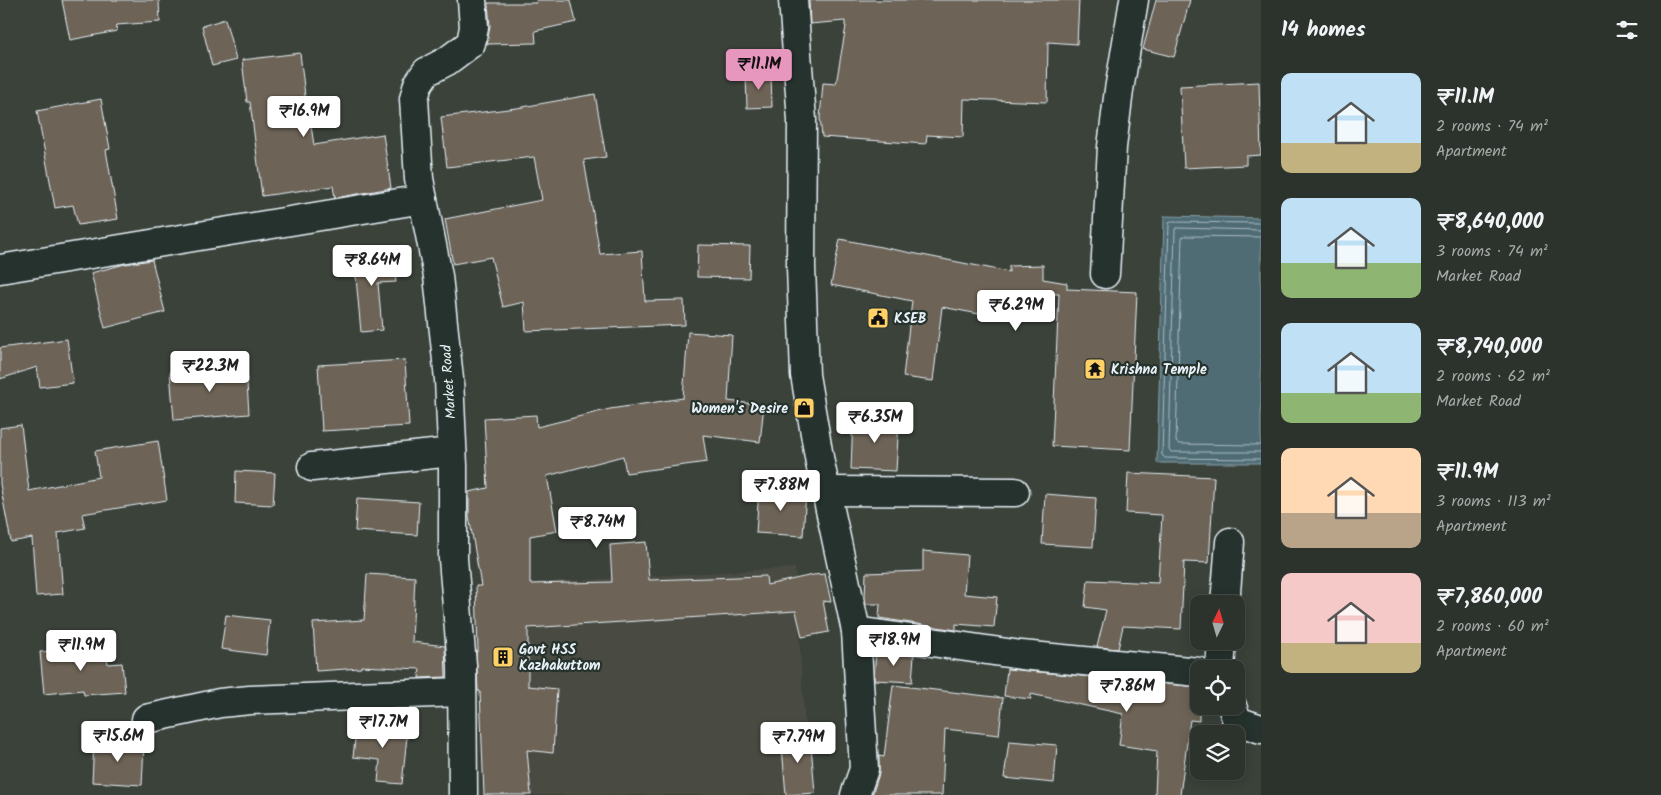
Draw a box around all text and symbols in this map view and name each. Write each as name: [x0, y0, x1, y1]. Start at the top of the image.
text: 14 homes: [1281, 14, 1366, 47]
icon: filters: [1613, 16, 1641, 44]
pin: ₹11.1M: [718, 48, 800, 91]
text: ₹11.1M: [737, 52, 781, 77]
text: ₹11.1M: [1436, 81, 1494, 114]
icon: home: [1321, 93, 1381, 153]
pin: ₹16.9M: [263, 96, 345, 138]
text: ₹16.9M: [278, 99, 330, 124]
text: 2 rooms · 74 m²: [1436, 114, 1548, 139]
text: Apartment: [1436, 139, 1507, 164]
text: ₹8,640,000: [1436, 206, 1544, 239]
icon: home: [1321, 218, 1381, 278]
text: 3 rooms · 74 m²: [1436, 239, 1548, 264]
pin: ₹8.64M: [331, 244, 413, 287]
text: ₹8.64M: [344, 248, 400, 273]
text: Market Road: [1436, 264, 1521, 289]
pin: ₹6.29M: [975, 290, 1057, 332]
text: ₹6.29M: [988, 293, 1044, 318]
public building icon: KSEB: [866, 306, 890, 330]
place label: KSEB: [894, 308, 927, 330]
text: ₹8,740,000: [1436, 331, 1542, 364]
street label: Market Road: [435, 343, 463, 420]
icon: home: [1321, 343, 1381, 403]
pin: ₹22.3M: [169, 350, 251, 393]
text: ₹22.3M: [181, 354, 239, 379]
temple icon: Krishna Temple: [1083, 357, 1107, 381]
place label: Krishna Temple: [1111, 359, 1207, 381]
text: 2 rooms · 62 m²: [1436, 364, 1550, 389]
text: Market Road: [1436, 389, 1521, 414]
shop icon: Women's Desire: [792, 396, 816, 420]
place label: Women's Desire: [691, 398, 788, 420]
pin: ₹6.35M: [834, 402, 916, 444]
text: ₹6.35M: [847, 405, 903, 430]
text: ₹11.9M: [1436, 456, 1498, 489]
icon: home: [1321, 468, 1381, 528]
pin: ₹7.88M: [740, 470, 822, 512]
text: ₹7.88M: [753, 473, 809, 498]
text: 3 rooms · 113 m²: [1436, 489, 1551, 514]
pin: ₹8.74M: [556, 506, 638, 549]
text: ₹8.74M: [569, 510, 625, 535]
text: Apartment: [1436, 514, 1507, 539]
text: ₹7,860,000: [1436, 581, 1542, 614]
icon: home: [1321, 593, 1381, 653]
north arrow: [1190, 595, 1245, 650]
map controls: [1190, 595, 1245, 780]
text: 2 rooms · 60 m²: [1436, 614, 1549, 639]
pin: ₹18.9M: [853, 624, 935, 667]
text: ₹18.9M: [868, 628, 920, 653]
pin: ₹11.9M: [40, 630, 122, 672]
text: ₹11.9M: [57, 633, 105, 658]
place label: Govt HSS Kazhakuttom: [519, 639, 601, 677]
text: Apartment: [1436, 639, 1507, 664]
building icon: Govt HSS Kazhakuttom: [491, 645, 515, 669]
button: locate: [1190, 660, 1245, 715]
pin: ₹7.86M: [1086, 670, 1168, 713]
text: ₹7.86M: [1099, 674, 1155, 699]
pin: ₹17.7M: [342, 706, 424, 749]
text: ₹17.7M: [358, 710, 408, 735]
pin: ₹15.6M: [77, 720, 159, 763]
pin: ₹7.79M: [757, 722, 839, 764]
text: ₹15.6M: [92, 724, 144, 749]
text: ₹7.79M: [771, 725, 825, 750]
button: layers: [1190, 725, 1245, 780]

